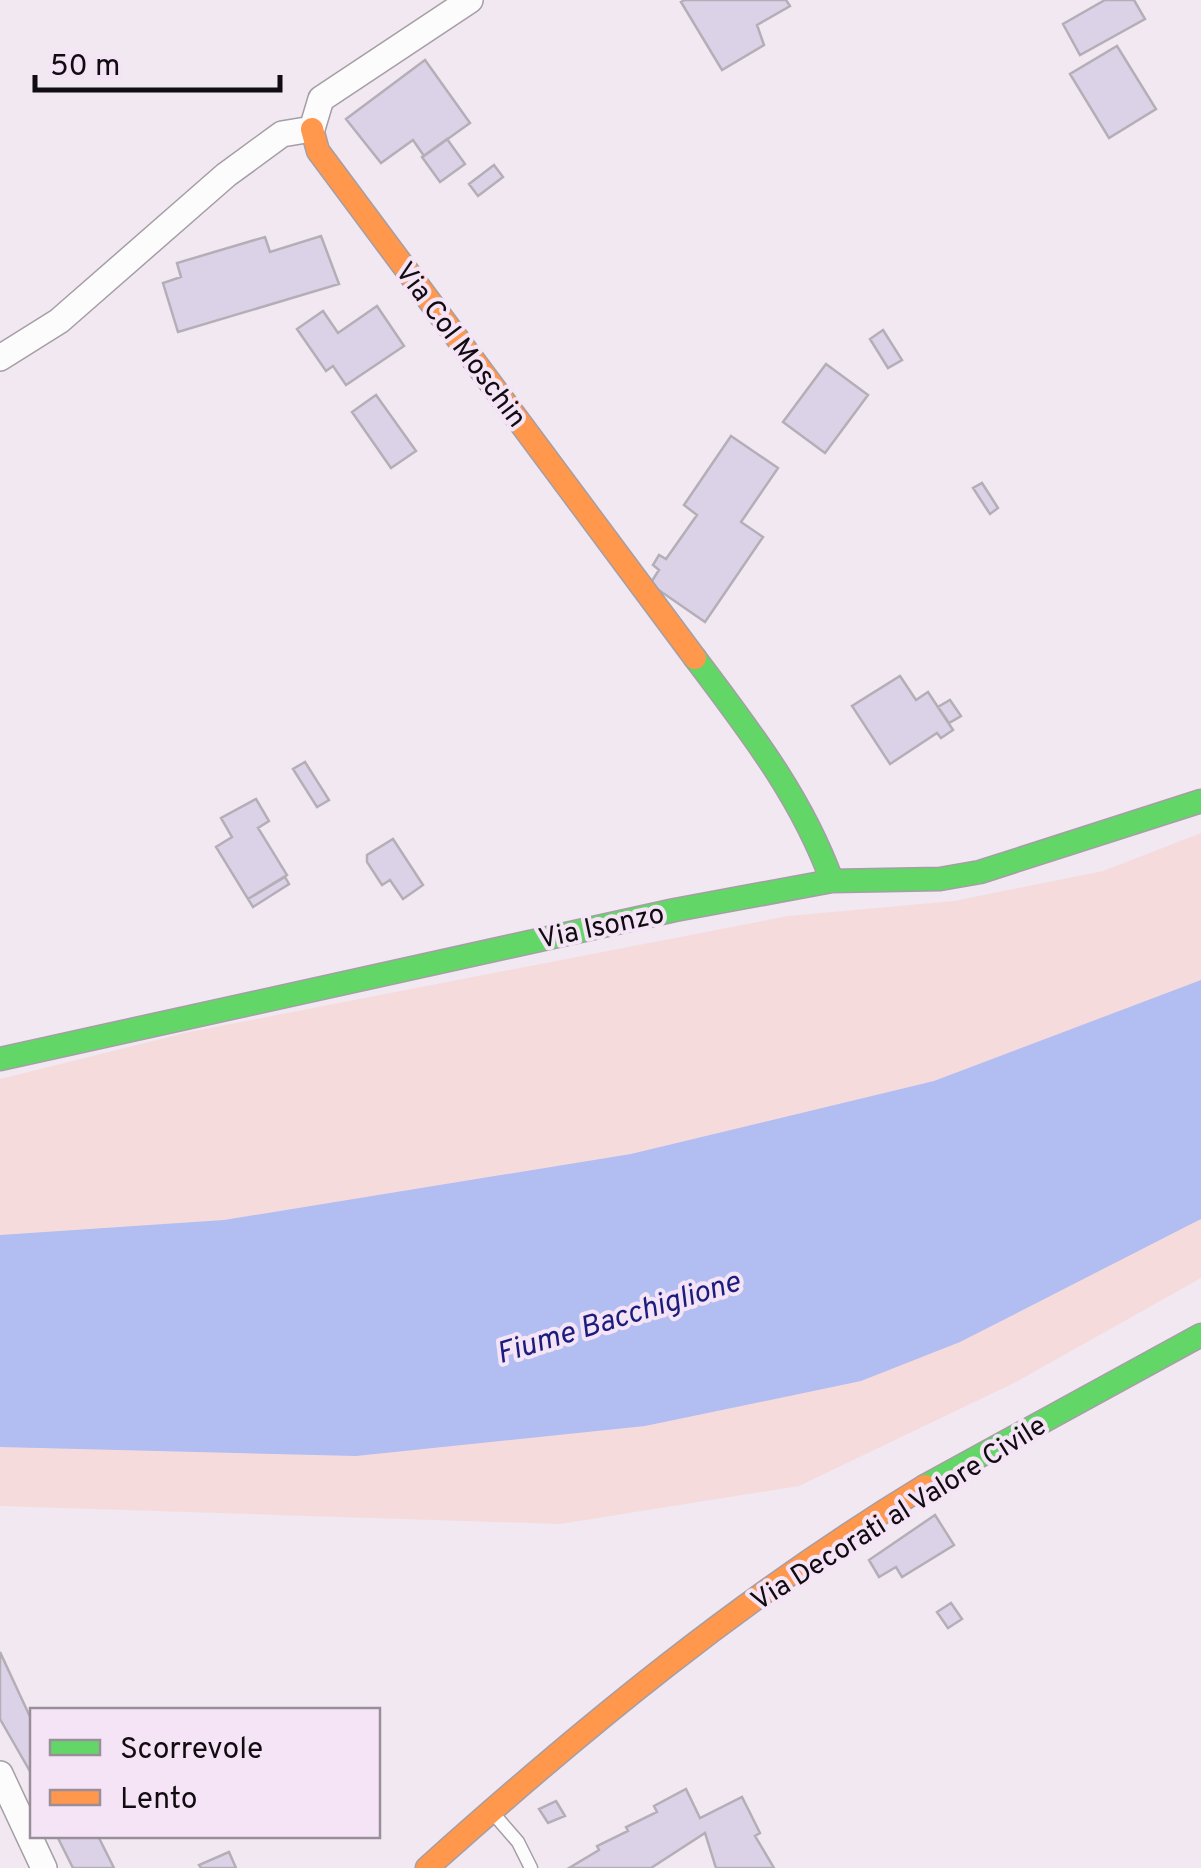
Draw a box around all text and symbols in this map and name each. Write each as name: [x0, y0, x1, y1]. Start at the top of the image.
scale bar: [35, 30, 280, 92]
text: 50 m: [50, 49, 120, 86]
street label: Via Col Moschin: [386, 256, 534, 436]
street label: Via Isonzo: [535, 897, 668, 959]
water label: Fiume Bacchiglione: [492, 1265, 746, 1374]
street label: Via Decorati al Valore Civile: [745, 1409, 1054, 1620]
legend: [30, 1708, 380, 1838]
text: Scorrevole: [120, 1732, 263, 1769]
text: Lento: [120, 1782, 197, 1819]

